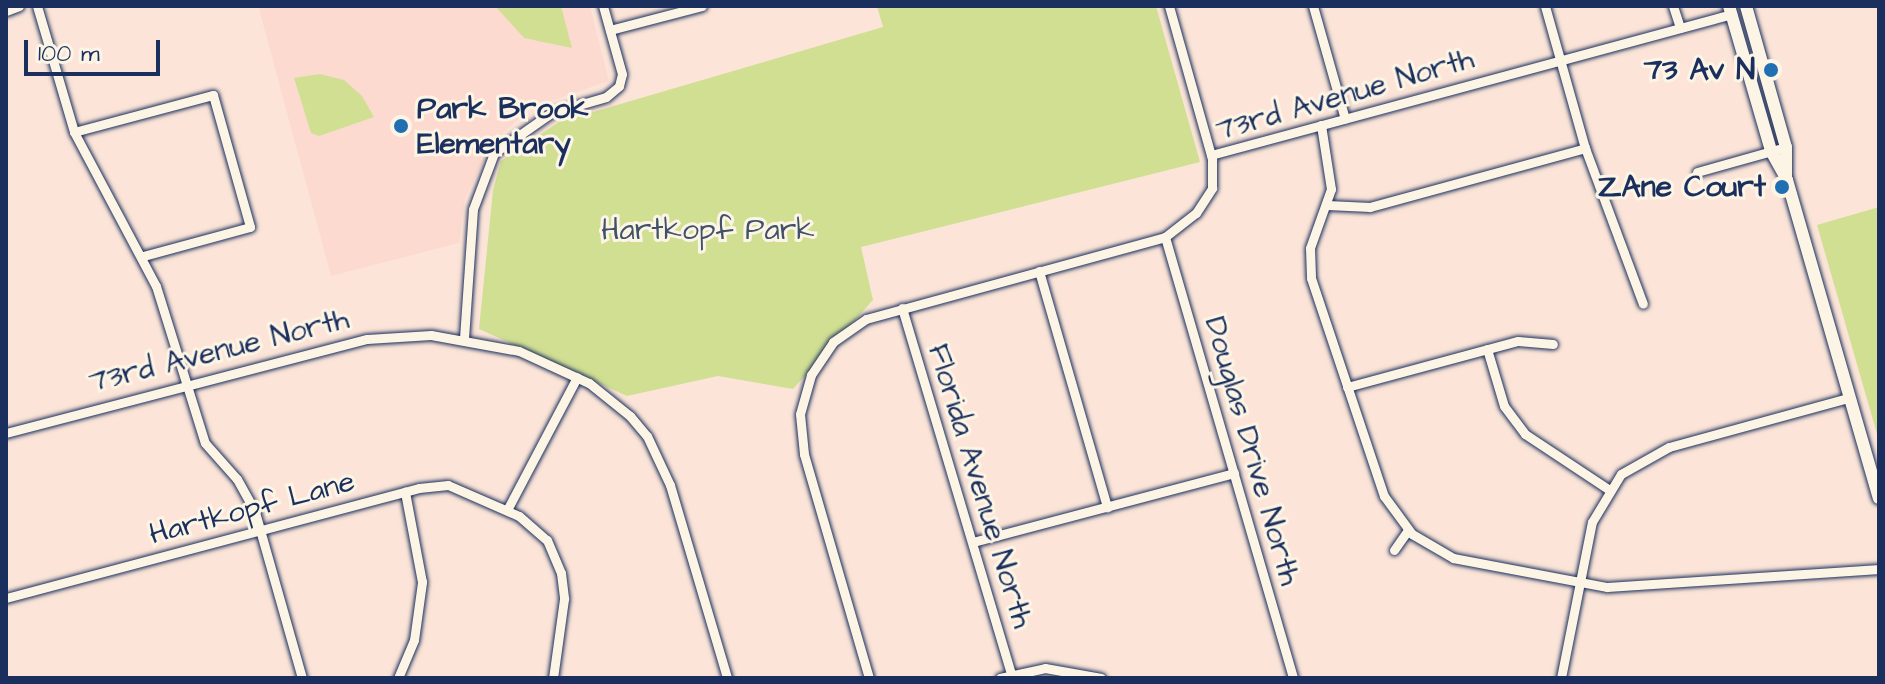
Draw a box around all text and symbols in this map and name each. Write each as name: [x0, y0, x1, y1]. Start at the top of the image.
scale bar: [28, 24, 164, 74]
text: 100 m: [38, 37, 100, 71]
street label: 73rd Avenue North: [1212, 41, 1478, 149]
place label: 73 Av N: [1644, 52, 1755, 88]
marker: 73 Av N: [1762, 61, 1780, 79]
place label: Park Brook Elementary: [417, 91, 588, 162]
marker: Park Brook Elementary: [392, 117, 410, 135]
place label: ZAne Court: [1598, 169, 1766, 205]
marker: ZAne Court: [1773, 178, 1791, 196]
park label: Hartkopf Park: [601, 212, 815, 248]
street label: 73rd Avenue North: [85, 301, 353, 401]
street label: Douglas Drive North: [1196, 313, 1308, 589]
street label: Florida Avenue North: [920, 340, 1040, 632]
street label: Hartkopf Lane: [145, 463, 359, 553]

